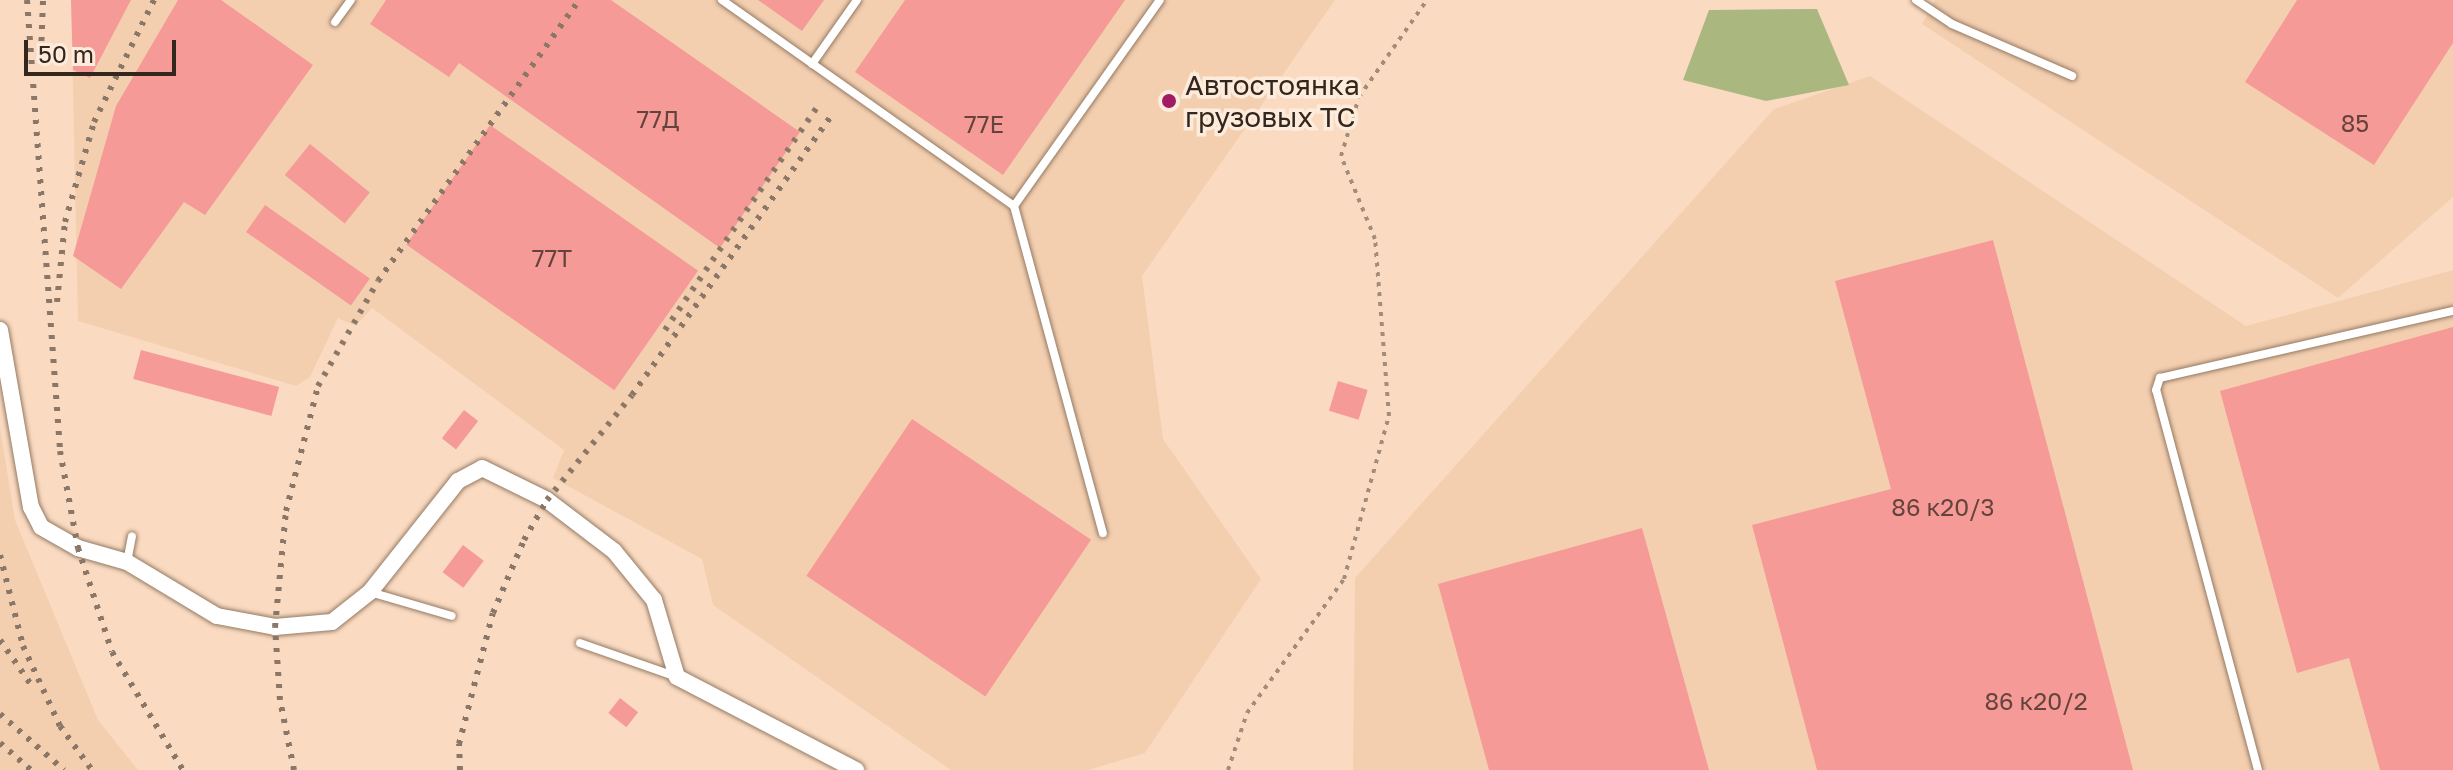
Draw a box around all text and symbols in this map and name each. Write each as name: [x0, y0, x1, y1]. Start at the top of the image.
scale bar: [28, 24, 180, 74]
text: 50 m: [38, 39, 94, 68]
place label: Автостоянка грузовых ТС: [1185, 68, 1360, 134]
marker: Автостоянка грузовых ТС: [1160, 92, 1178, 110]
house number: 77Д: [637, 105, 679, 133]
house number: 85: [2341, 109, 2369, 137]
house number: 77Е: [964, 110, 1004, 138]
house number: 77Т: [532, 244, 572, 272]
house number: 86 к20/3: [1891, 493, 1995, 521]
house number: 86 к20/2: [1984, 687, 2088, 715]

